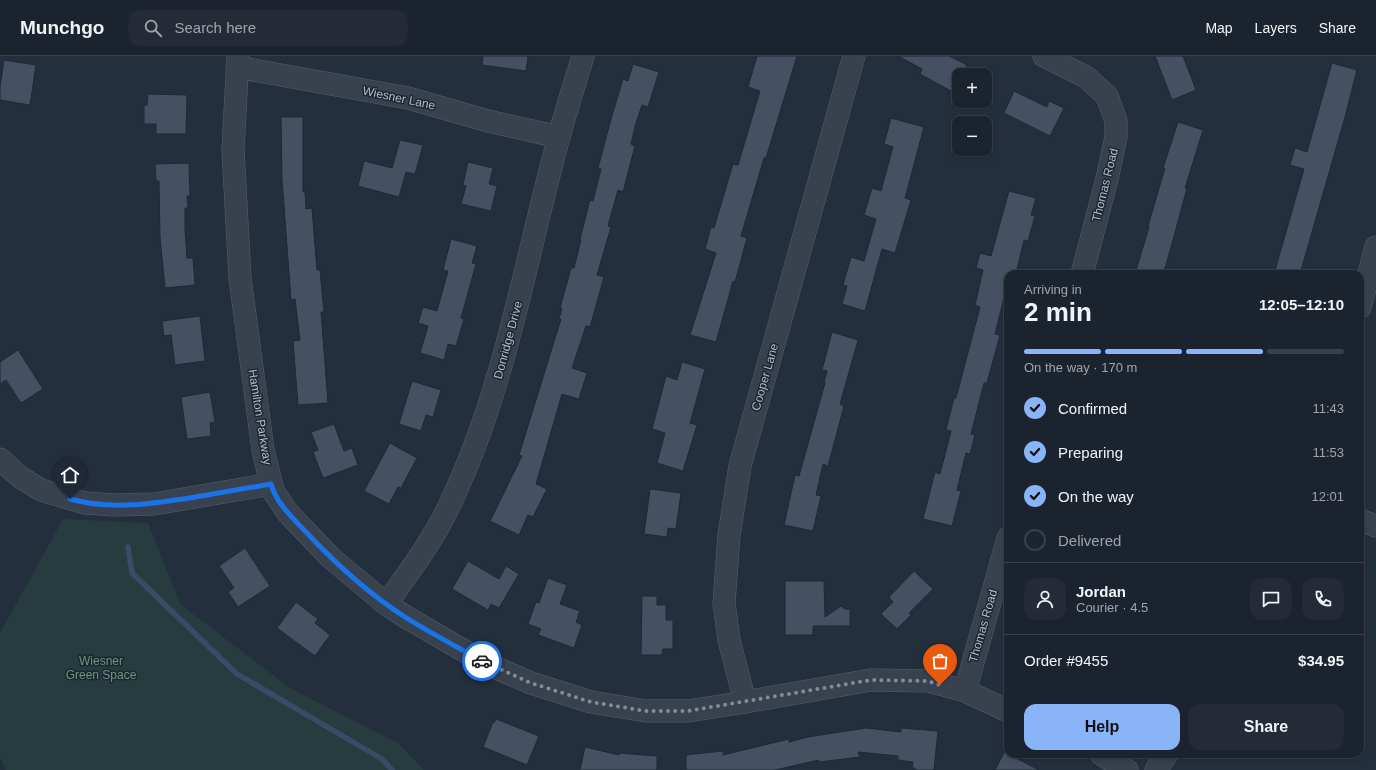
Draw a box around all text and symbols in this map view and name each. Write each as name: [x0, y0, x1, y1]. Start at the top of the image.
search box: [128, 10, 408, 46]
text: Munchgo: [20, 17, 104, 38]
icon: search: [142, 17, 164, 39]
text: Search here: [174, 19, 256, 36]
text: Map: [1205, 20, 1233, 36]
text: Layers: [1255, 20, 1297, 36]
text: Share: [1319, 20, 1356, 36]
map controls: [952, 68, 992, 156]
button: +: [952, 68, 992, 108]
street label: Wiesner Lane: [361, 83, 437, 113]
button: −: [952, 116, 992, 156]
street label: Thomas Road: [1089, 147, 1121, 223]
text: Arriving in: [1024, 282, 1082, 297]
text: 12:05–12:10: [1259, 296, 1344, 313]
text: 2 min: [1024, 297, 1092, 327]
street label: Donridge Drive: [491, 299, 525, 380]
street label: Cooper Lane: [749, 341, 781, 412]
text: On the way · 170 m: [1024, 360, 1137, 375]
street label: Hamilton Parkway: [246, 368, 274, 466]
icon: check: [1024, 397, 1046, 419]
text: Confirmed: [1058, 400, 1127, 417]
text: 11:43: [1312, 401, 1344, 416]
icon: check: [1024, 441, 1046, 463]
text: Preparing: [1058, 444, 1123, 461]
text: 11:53: [1312, 445, 1344, 460]
pin: [53, 458, 87, 499]
icon: home: [59, 464, 81, 486]
icon: check: [1024, 485, 1046, 507]
text: On the way: [1058, 488, 1134, 505]
text: 12:01: [1311, 489, 1344, 504]
text: Delivered: [1058, 532, 1121, 549]
button: person: [1024, 578, 1066, 620]
button: chat: [1250, 578, 1292, 620]
button: phone: [1302, 578, 1344, 620]
text: Jordan: [1076, 583, 1126, 600]
street label: Thomas Road: [966, 588, 1000, 664]
text: Courier · 4.5: [1076, 600, 1148, 615]
courier: [462, 641, 502, 681]
pin: [923, 644, 957, 685]
icon: car: [471, 650, 493, 672]
icon: bag: [929, 650, 951, 672]
text: Order #9455: [1024, 652, 1108, 669]
text: $34.95: [1298, 652, 1344, 669]
park label: Wiesner Green Space: [66, 654, 137, 682]
button: Help: [1024, 704, 1180, 750]
button: Share: [1188, 704, 1344, 750]

